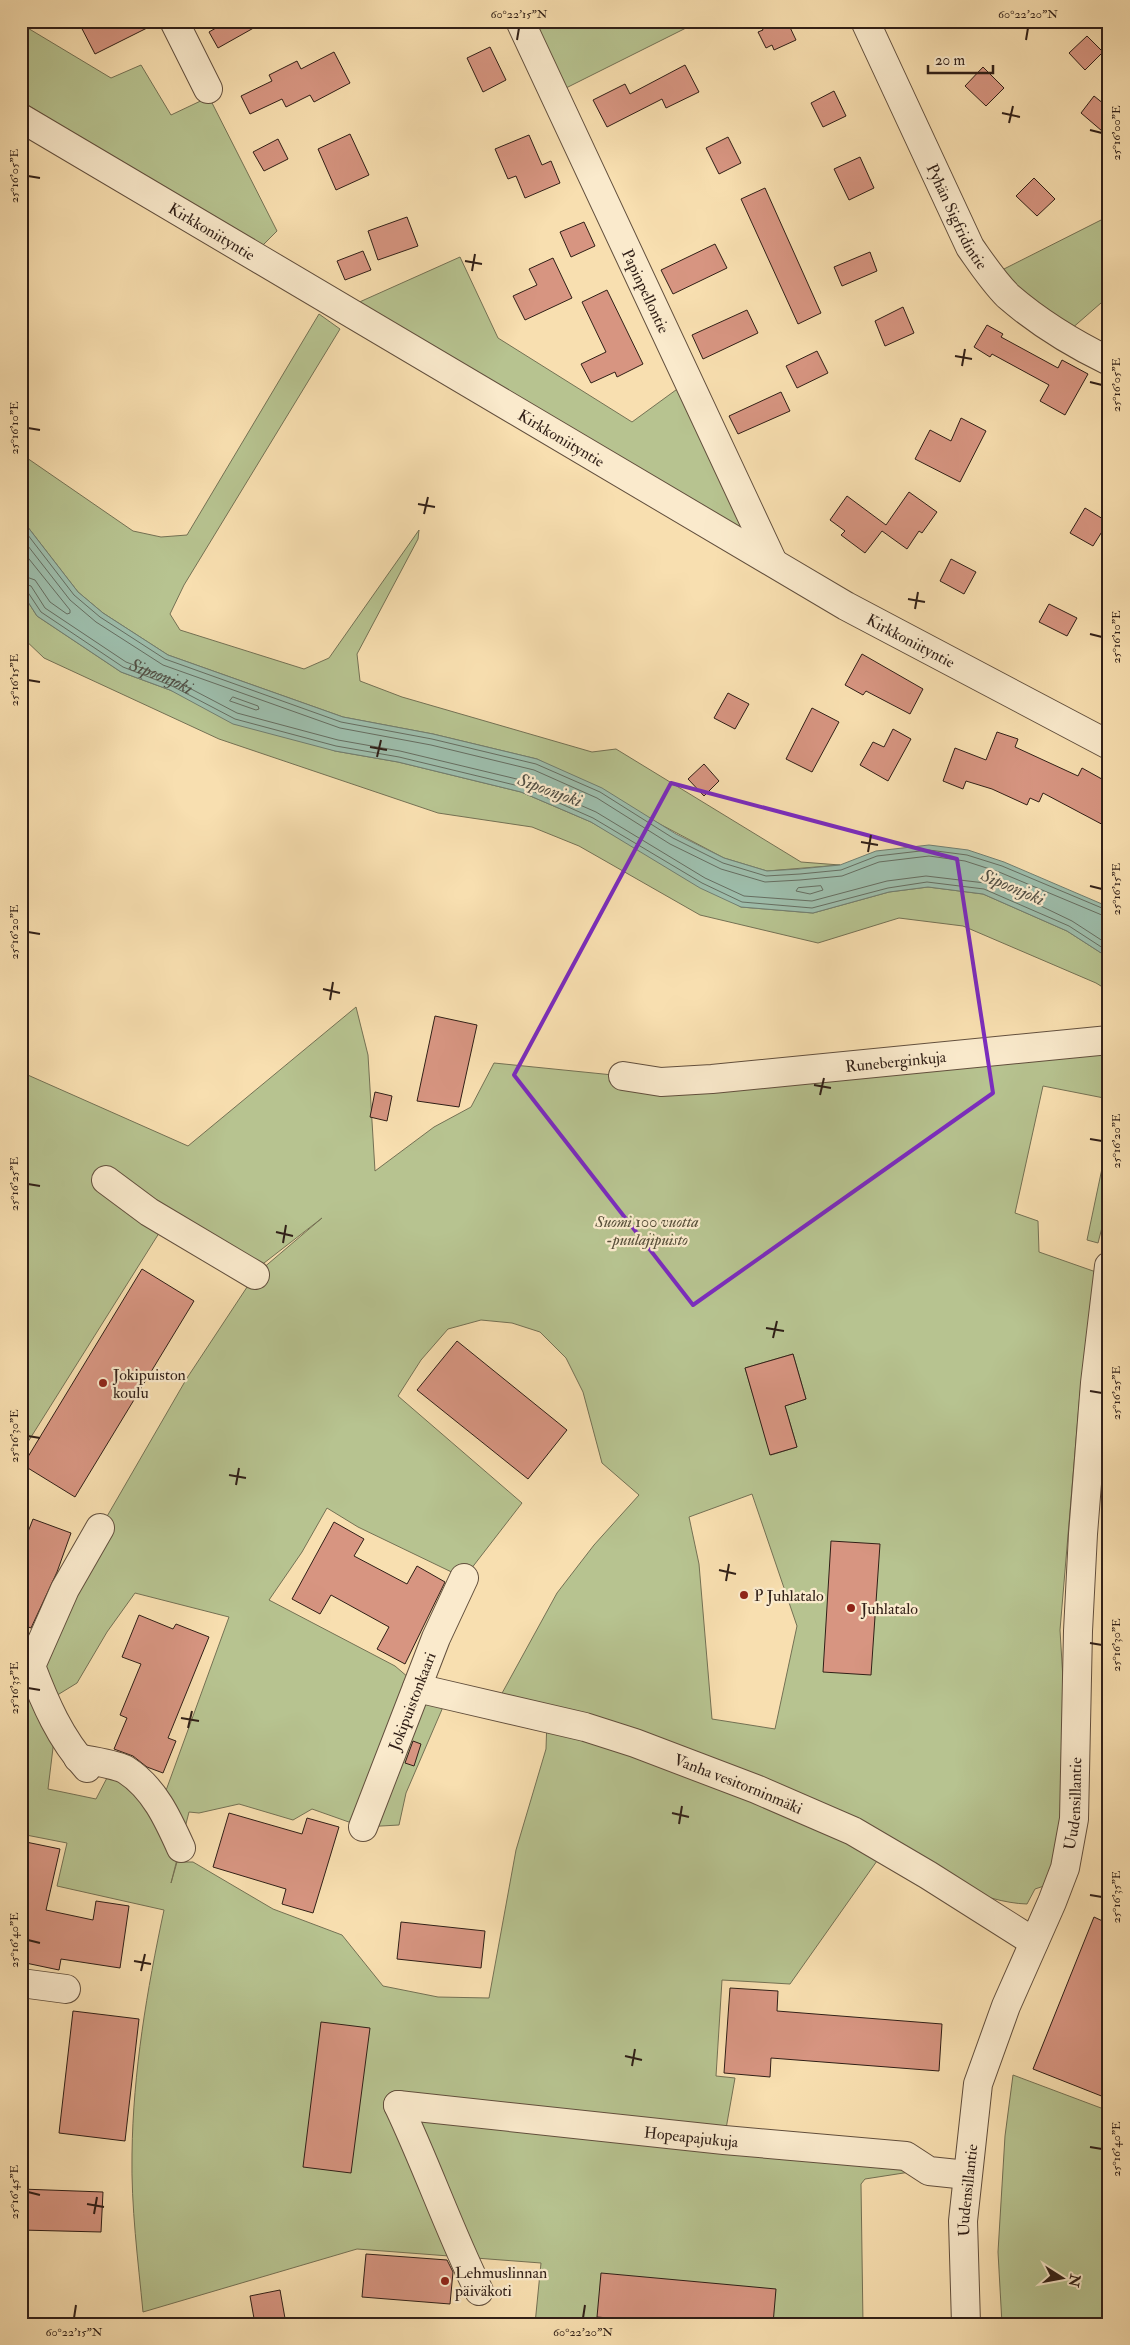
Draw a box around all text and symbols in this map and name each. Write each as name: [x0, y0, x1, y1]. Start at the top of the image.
text: 60°22'15"N: [490, 7, 548, 22]
text: 60°22'20"N: [998, 7, 1058, 22]
scale bar: [928, 42, 992, 74]
text: 20 m: [935, 51, 965, 70]
text: 25°16'00"E: [1109, 105, 1124, 161]
text: 25°16'05"E: [7, 149, 22, 203]
street label: Pyhän Sigfridintie: [922, 161, 992, 274]
street label: Kirkkoniityntie: [165, 199, 259, 265]
street label: Papinpellontie: [617, 246, 674, 337]
text: 25°16'05"E: [1109, 358, 1124, 412]
text: 25°16'10"E: [7, 401, 22, 455]
street label: Kirkkoniityntie: [514, 405, 608, 472]
street label: Kirkkoniityntie: [863, 610, 958, 673]
text: 25°16'10"E: [1109, 610, 1124, 664]
text: 25°16'15"E: [7, 653, 22, 706]
water label: Sipoonjoki: [125, 653, 197, 700]
water label: Sipoonjoki: [514, 768, 585, 813]
text: 25°16'15"E: [1109, 862, 1124, 915]
water label: Sipoonjoki: [977, 863, 1048, 911]
text: 25°16'20"E: [7, 904, 22, 960]
street label: Runeberginkuja: [844, 1047, 948, 1077]
text: 25°16'20"E: [1109, 1113, 1124, 1169]
text: 25°16'25"E: [7, 1157, 22, 1211]
park label: Suomi 100 vuotta -puulajipuisto: [594, 1212, 699, 1250]
place label: Jokipuiston koulu: [112, 1365, 186, 1403]
text: 25°16'25"E: [1109, 1366, 1124, 1420]
marker: Jokipuiston koulu: [97, 1377, 109, 1389]
text: 25°16'30"E: [7, 1409, 22, 1463]
place label: P Juhlatalo: [754, 1586, 824, 1607]
marker: P Juhlatalo: [738, 1589, 750, 1601]
place label: Juhlatalo: [860, 1599, 918, 1620]
marker: Juhlatalo: [845, 1602, 857, 1614]
text: 25°16'30"E: [1109, 1618, 1124, 1672]
street label: Jokipuistonkaari: [384, 1649, 441, 1755]
text: 25°16'35"E: [7, 1661, 22, 1714]
street label: Vanha vesitorninmäki: [671, 1750, 805, 1819]
street label: Uudensillantie: [1060, 1757, 1086, 1852]
text: 25°16'35"E: [1109, 1870, 1124, 1923]
text: 25°16'40"E: [7, 1912, 22, 1968]
text: 25°16'40"E: [1109, 2121, 1124, 2177]
street label: Hopeapajukuja: [643, 2122, 740, 2152]
street label: Uudensillantie: [954, 2143, 982, 2237]
text: 25°16'45"E: [7, 2164, 22, 2219]
north arrow: [1038, 2252, 1088, 2302]
place label: Lehmuslinnan päiväkoti: [454, 2263, 547, 2302]
text: N: [1065, 2272, 1084, 2289]
marker: Lehmuslinnan päiväkoti: [439, 2275, 451, 2287]
text: 60°22'15"N: [45, 2325, 103, 2340]
text: 60°22'20"N: [553, 2325, 613, 2340]

